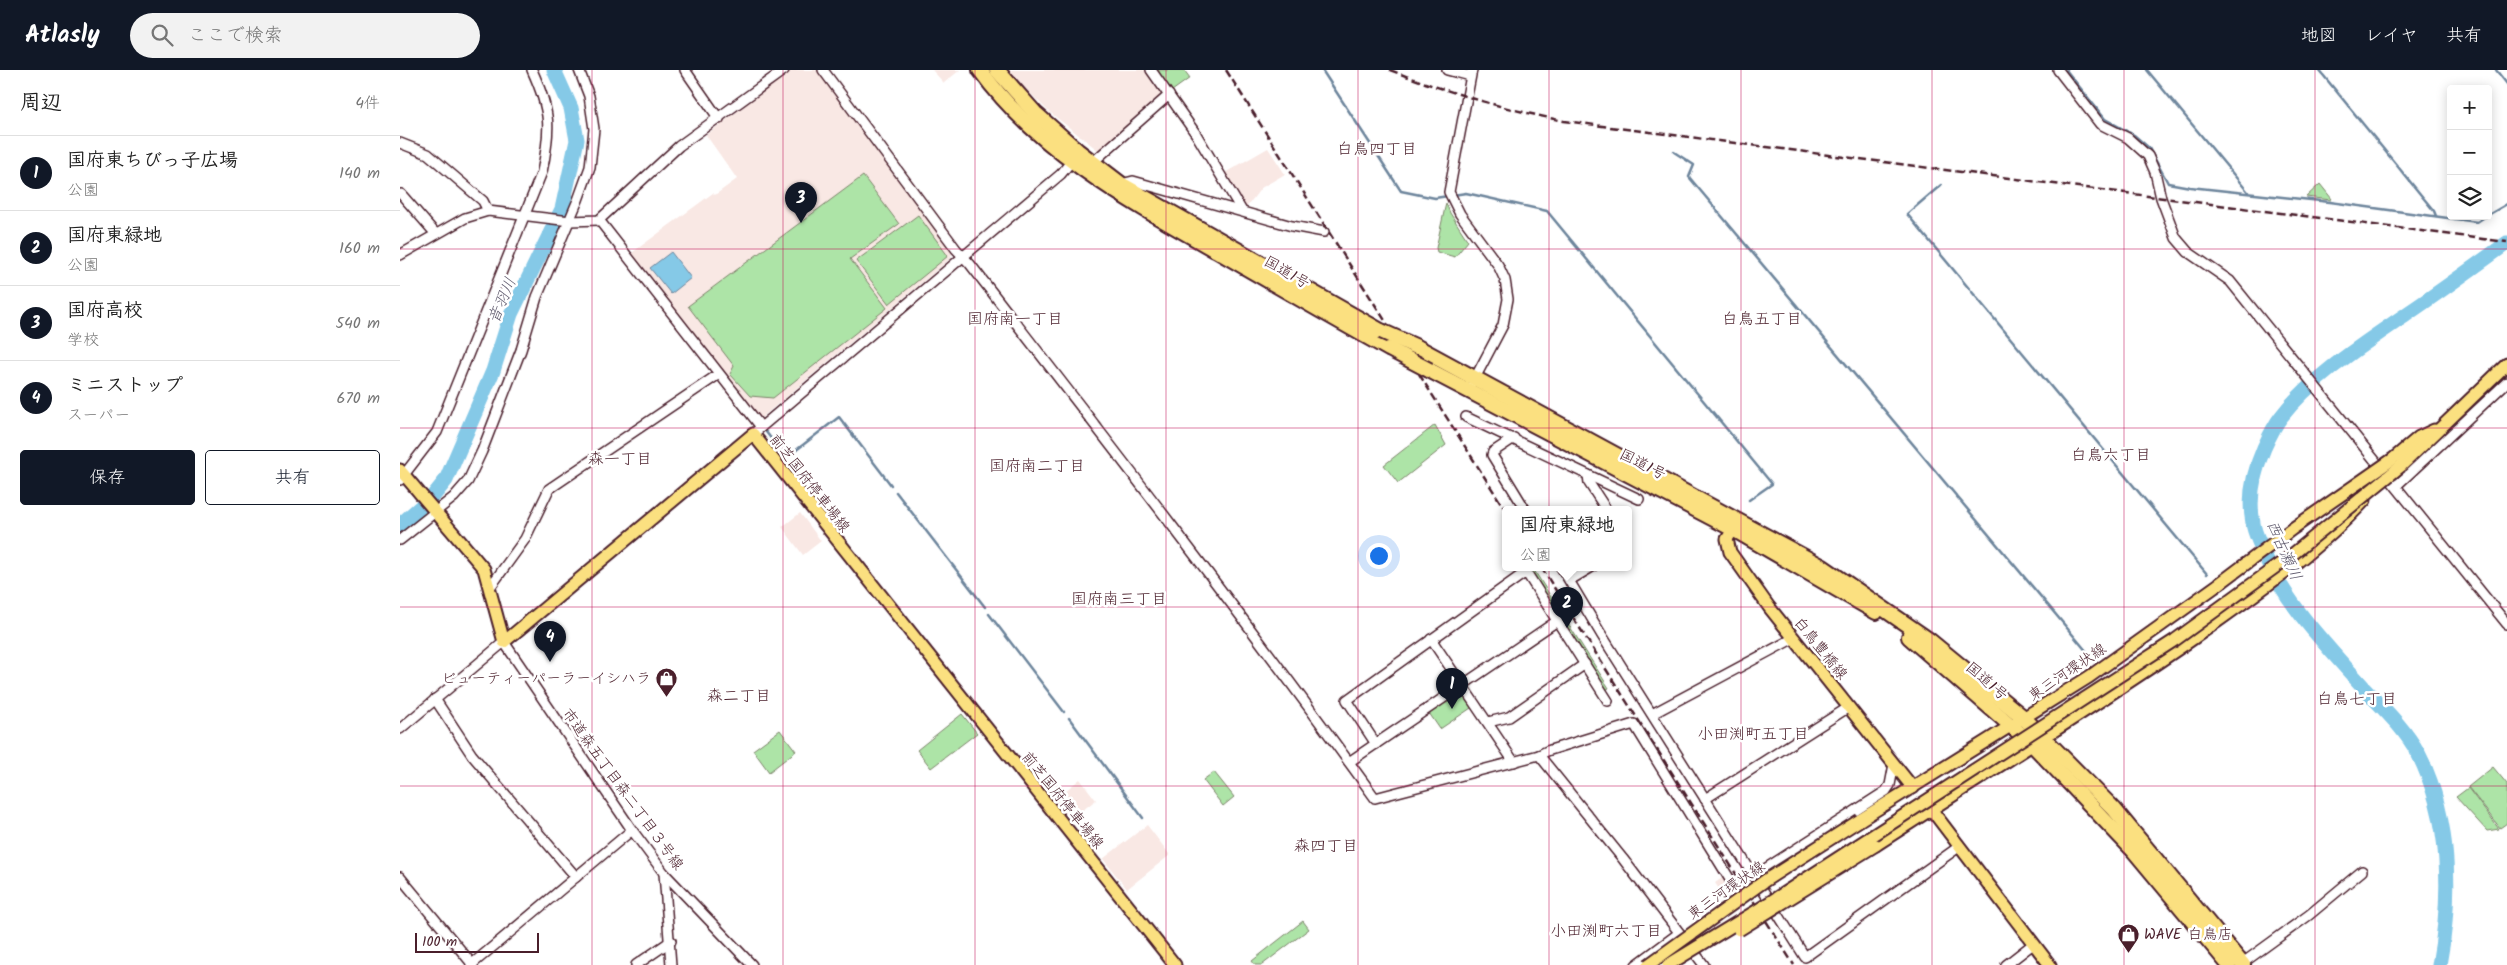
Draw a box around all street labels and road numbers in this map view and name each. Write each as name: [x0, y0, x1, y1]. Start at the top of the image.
street label: 国道1号: [1259, 250, 1314, 296]
street label: 前芝国府停車場線: [763, 429, 856, 538]
street label: 国道1号: [1615, 443, 1670, 487]
street label: 白鳥豊橋線: [1787, 612, 1853, 685]
street label: 東三河環状線: [2024, 638, 2112, 708]
street label: 国道1号: [1960, 656, 2013, 707]
street label: 市道森五丁目森二丁目３号線: [555, 704, 689, 876]
street label: 前芝国府停車場線: [1015, 746, 1109, 855]
street label: 東三河環状線: [1683, 855, 1770, 926]

